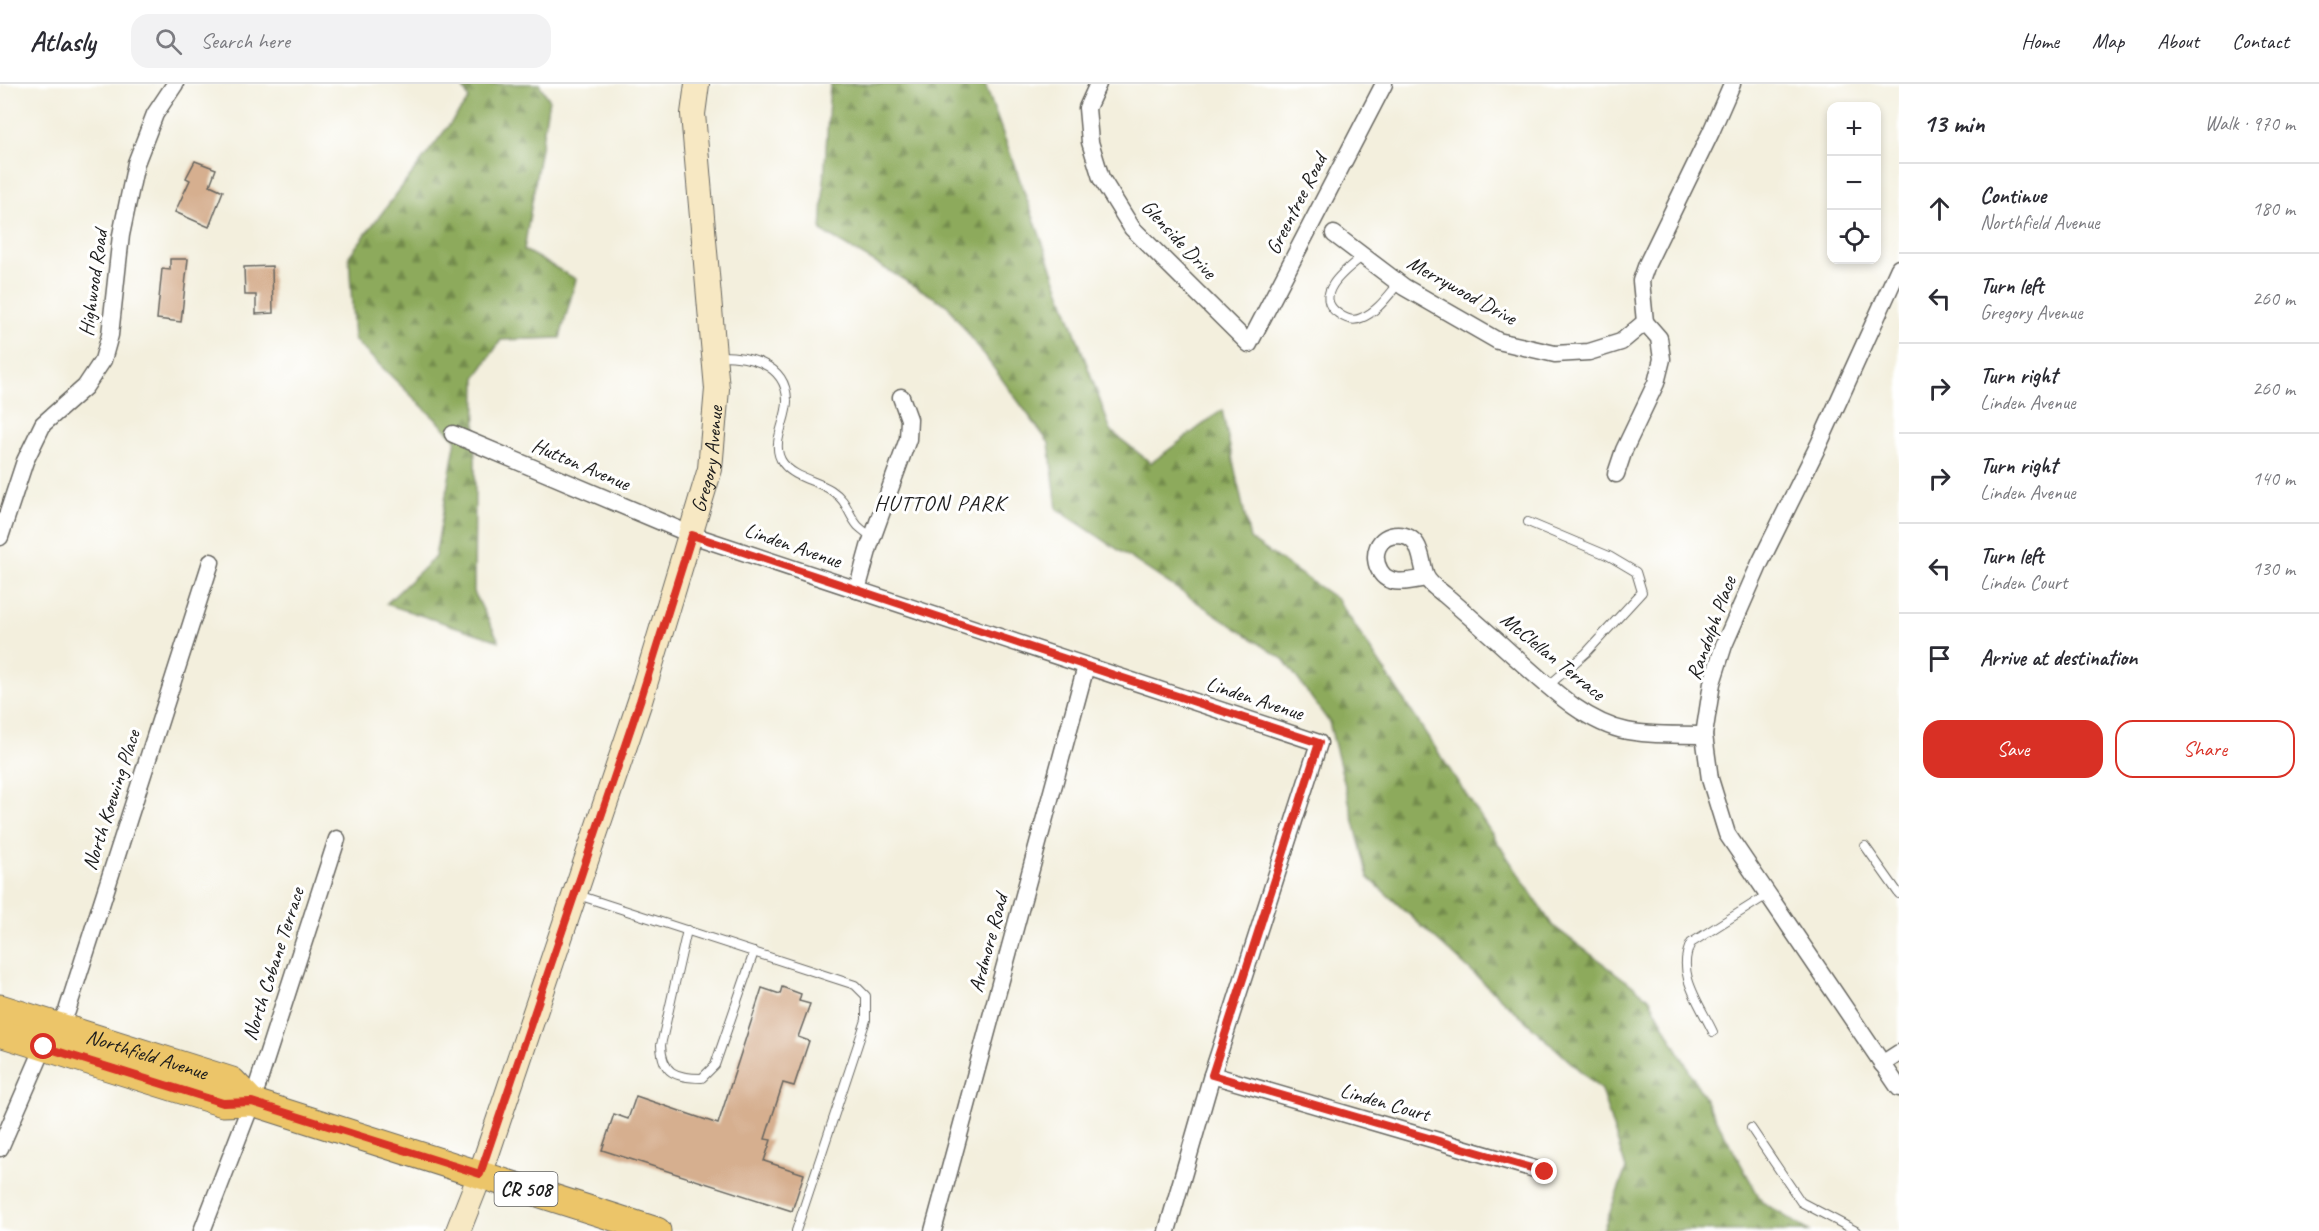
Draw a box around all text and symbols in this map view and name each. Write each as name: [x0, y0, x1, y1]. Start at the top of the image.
search box: [131, 14, 551, 68]
text: Atlasly: [30, 24, 95, 59]
icon: search: [152, 25, 185, 58]
text: Search here: [200, 27, 290, 55]
text: Home: [2021, 28, 2059, 54]
text: Map: [2092, 28, 2124, 54]
text: About: [2157, 28, 2199, 54]
text: Contact: [2232, 28, 2289, 54]
map controls: [1827, 102, 1881, 264]
button: +: [1827, 102, 1881, 156]
text: 13 min: [1923, 107, 1985, 140]
text: Walk · 970 m: [2205, 111, 2295, 136]
street label: Greentree Road: [1260, 146, 1334, 259]
button: −: [1827, 156, 1881, 210]
text: Continue: [1980, 182, 2046, 210]
icon: ahead: [1923, 192, 1956, 225]
street label: Glenside Drive: [1136, 194, 1223, 285]
text: 180 m: [2252, 196, 2295, 221]
button: locate: [1827, 210, 1881, 264]
text: Northfield Avenue: [1980, 210, 2100, 235]
street label: Highwood Road: [73, 224, 114, 338]
street label: Merrywood Drive: [1403, 249, 1522, 331]
text: Turn left: [1980, 272, 2044, 300]
icon: left: [1923, 282, 1956, 315]
text: 260 m: [2252, 286, 2295, 311]
text: Gregory Avenue: [1980, 300, 2083, 325]
text: Turn right: [1980, 362, 2057, 390]
icon: right: [1923, 372, 1956, 405]
text: 260 m: [2252, 376, 2295, 401]
text: Linden Avenue: [1980, 390, 2076, 415]
street label: Gregory Avenue: [685, 404, 729, 515]
street label: Hutton Avenue: [528, 432, 635, 497]
text: Turn right: [1980, 452, 2057, 480]
icon: right: [1923, 462, 1956, 495]
text: 140 m: [2252, 466, 2295, 491]
text: Linden Avenue: [1980, 480, 2076, 505]
district label: HUTTON PARK: [874, 489, 1009, 517]
street label: Linden Avenue: [741, 516, 846, 574]
text: Turn left: [1980, 542, 2044, 570]
icon: left: [1923, 552, 1956, 585]
text: 130 m: [2252, 556, 2295, 581]
text: Linden Court: [1980, 570, 2067, 595]
street label: Randolph Place: [1680, 572, 1742, 683]
street label: McClellan Terrace: [1496, 606, 1611, 707]
icon: arrive: [1923, 642, 1956, 675]
text: Arrive at destination: [1980, 644, 2137, 672]
street label: Linden Avenue: [1203, 670, 1308, 726]
button: Save: [1923, 720, 2103, 778]
button: Share: [2115, 720, 2295, 778]
street label: North Koewing Place: [76, 725, 146, 873]
street label: North Cobane Terrace: [236, 882, 311, 1044]
street label: Ardmore Road: [962, 887, 1015, 995]
street label: Northfield Avenue: [83, 1023, 212, 1086]
route start: [30, 1033, 56, 1059]
street label: Linden Court: [1337, 1077, 1435, 1128]
route end: [1531, 1158, 1557, 1184]
road number: CR 508: [494, 1172, 558, 1206]

